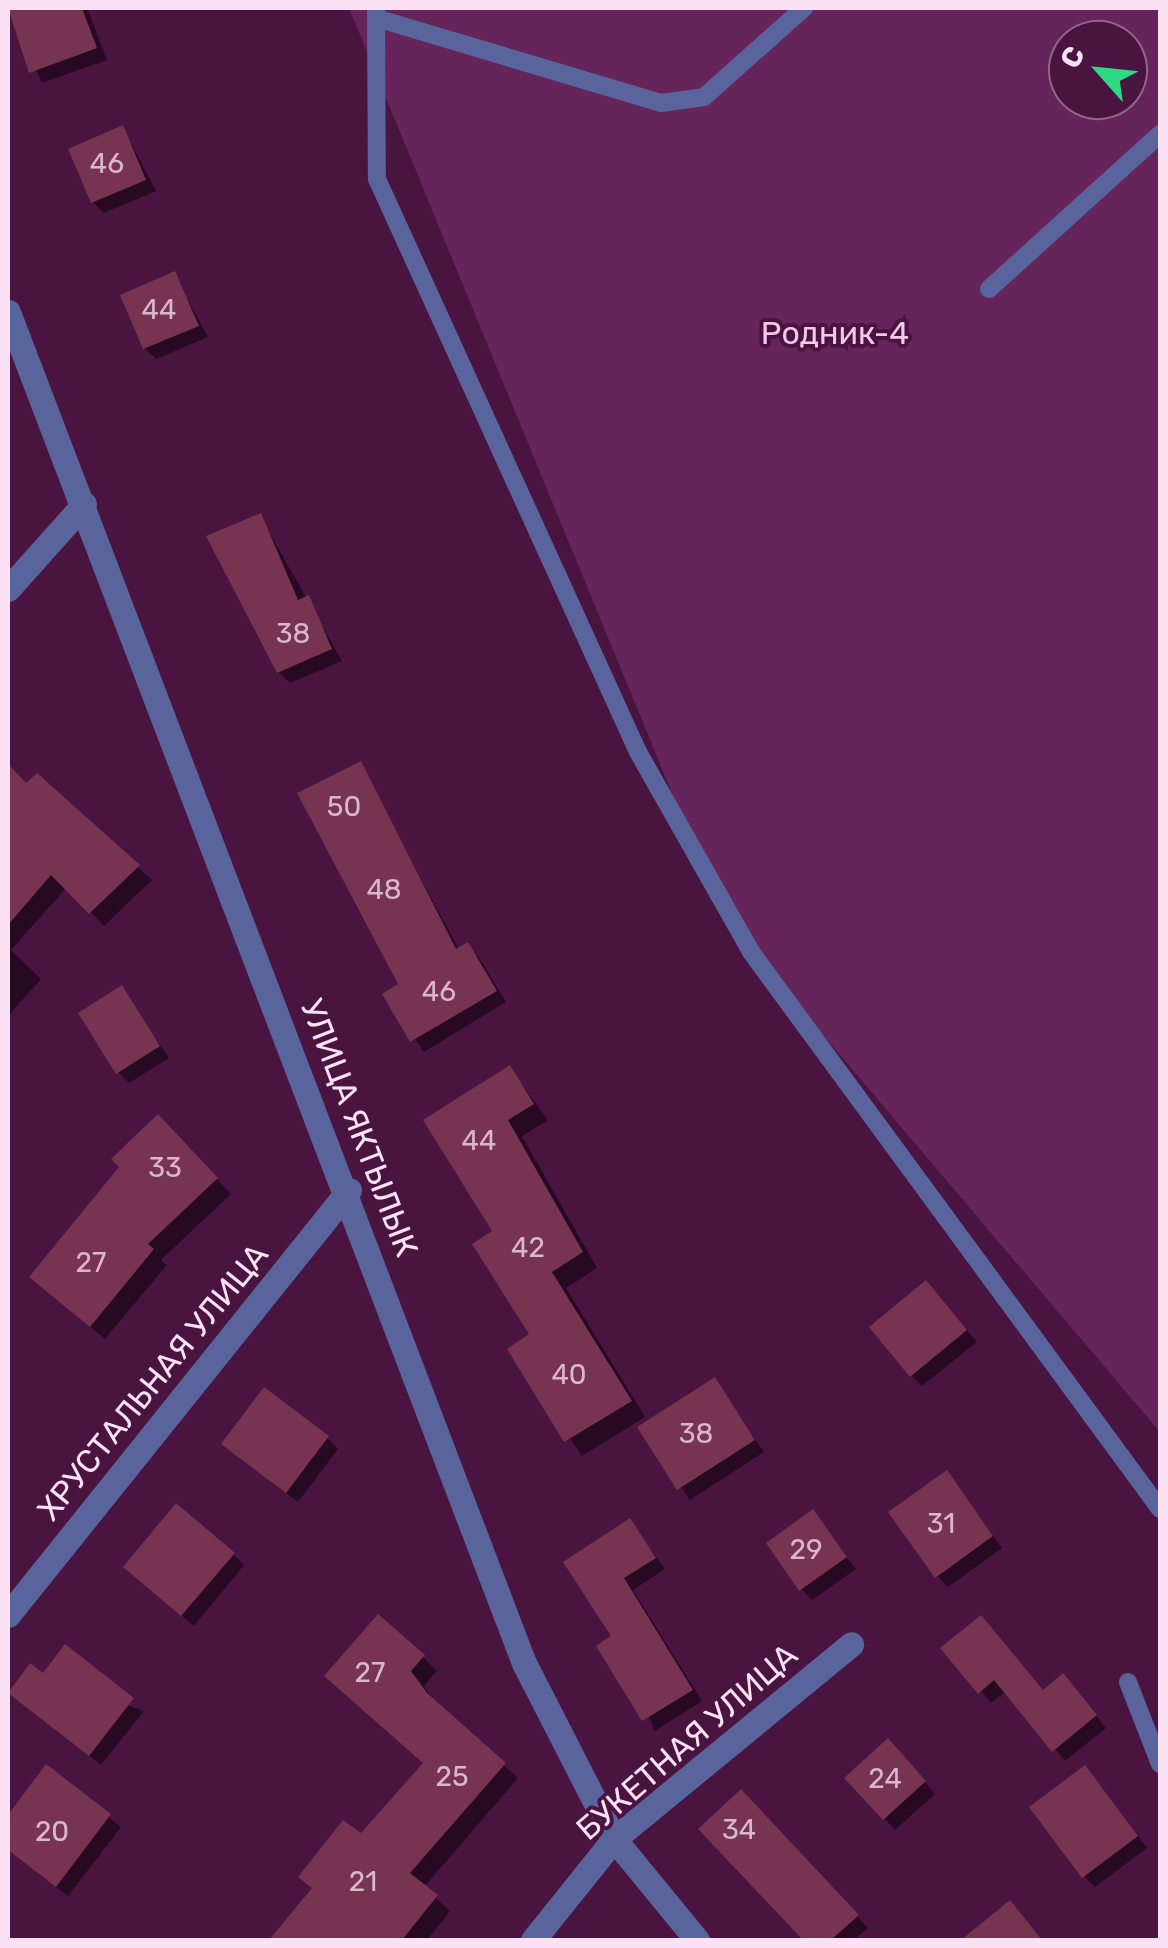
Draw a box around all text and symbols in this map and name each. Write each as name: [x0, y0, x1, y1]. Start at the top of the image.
north arrow: [1048, 20, 1148, 120]
text: С: [1053, 41, 1092, 73]
house number: 46: [90, 147, 124, 181]
house number: 44: [142, 293, 176, 327]
park label: Родник-4: [761, 314, 909, 352]
house number: 38: [276, 617, 310, 651]
house number: 50: [327, 790, 361, 824]
house number: 48: [366, 873, 402, 907]
house number: 46: [422, 975, 456, 1009]
street label: УЛИЦА ЯКТЫЛЫК: [292, 994, 426, 1262]
house number: 44: [462, 1124, 496, 1158]
house number: 33: [148, 1151, 182, 1185]
house number: 42: [511, 1231, 545, 1265]
street label: ХРУСТАЛЬНАЯ УЛИЦА: [30, 1236, 276, 1528]
house number: 27: [76, 1246, 106, 1280]
house number: 40: [551, 1358, 587, 1392]
house number: 38: [679, 1417, 713, 1451]
house number: 31: [927, 1507, 955, 1541]
house number: 29: [789, 1533, 823, 1567]
street label: БУКЕТНАЯ УЛИЦА: [569, 1636, 805, 1848]
house number: 27: [355, 1656, 385, 1690]
house number: 25: [435, 1760, 469, 1794]
house number: 24: [868, 1762, 902, 1796]
house number: 34: [722, 1813, 756, 1847]
house number: 20: [35, 1815, 69, 1849]
house number: 21: [349, 1865, 377, 1899]

